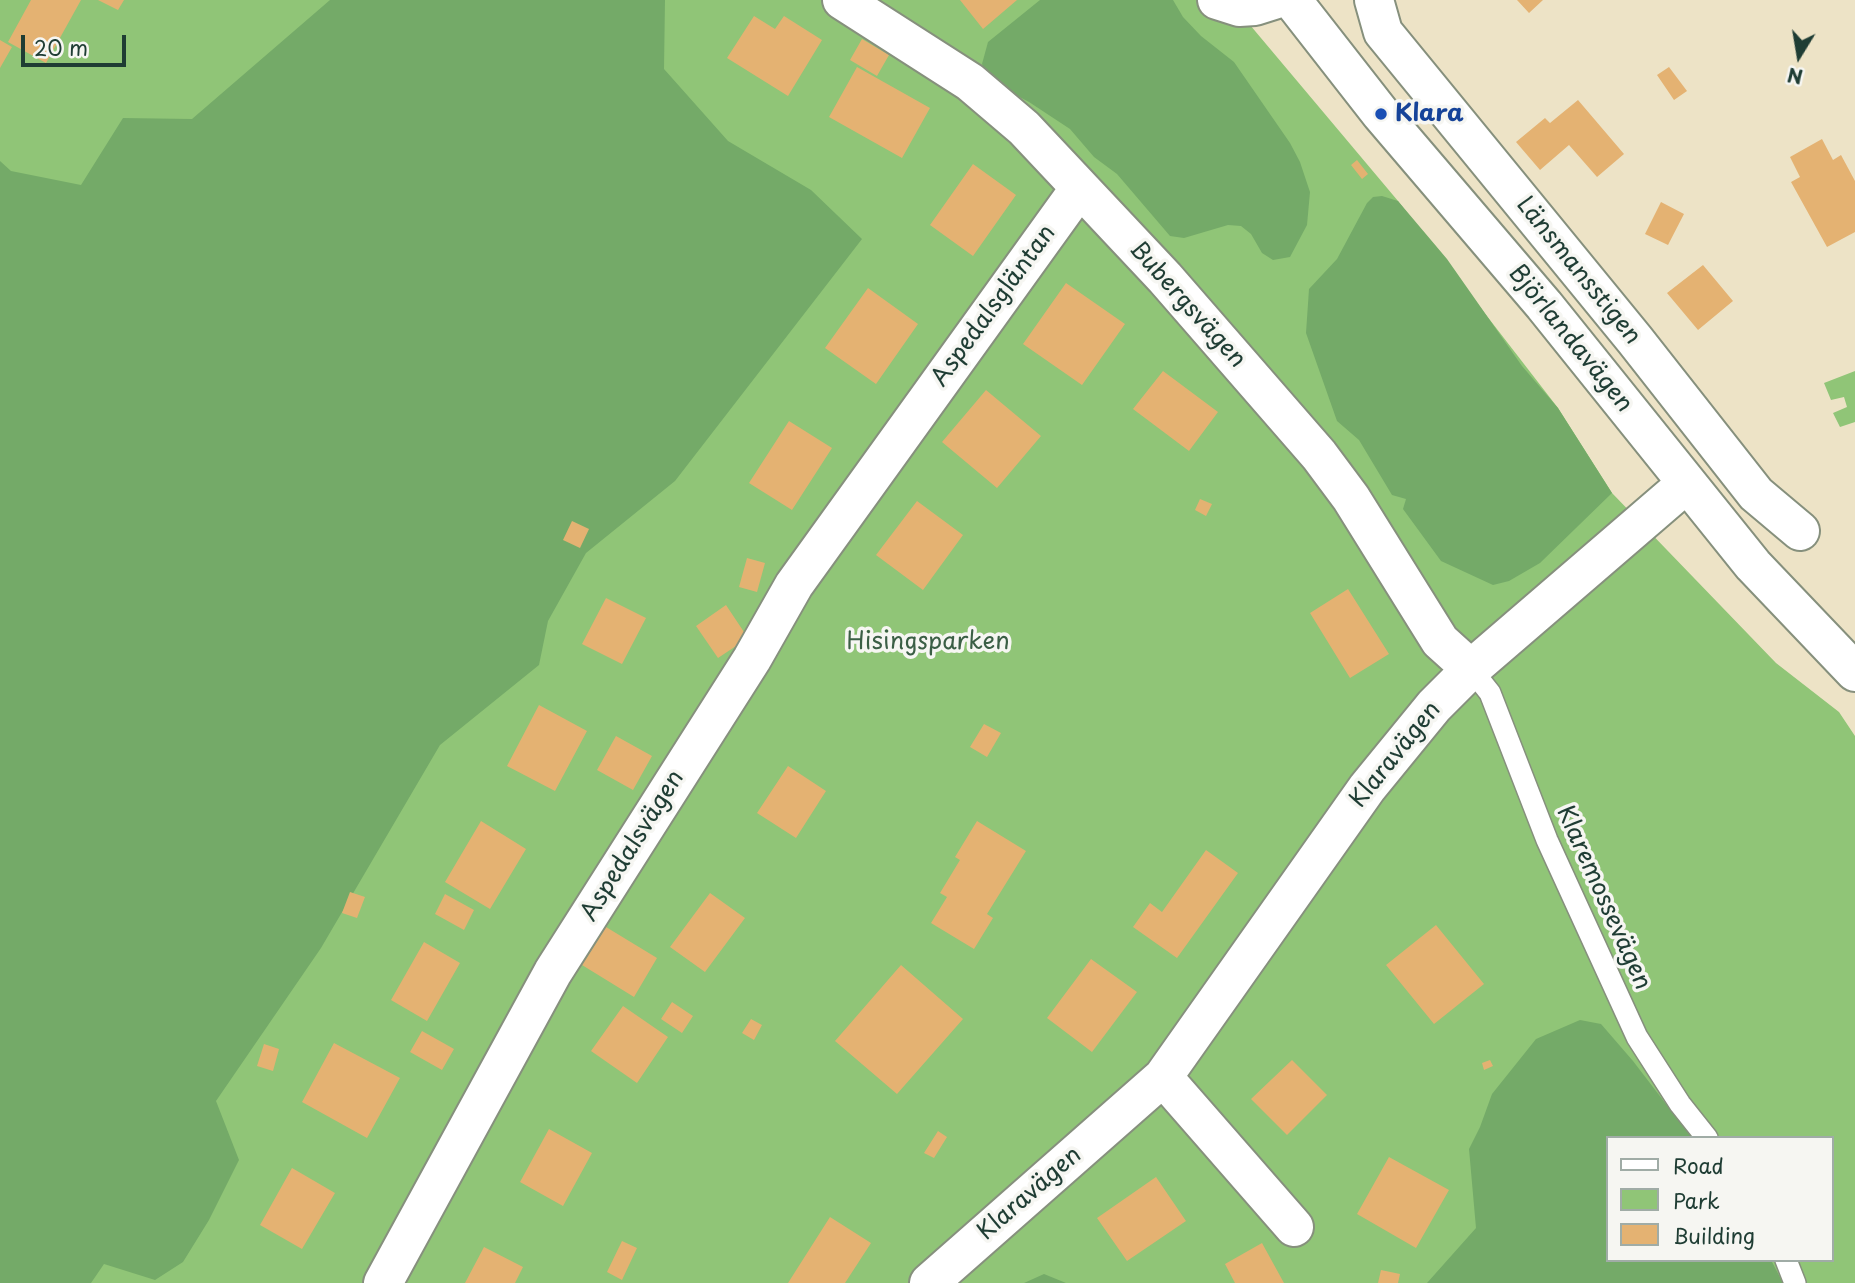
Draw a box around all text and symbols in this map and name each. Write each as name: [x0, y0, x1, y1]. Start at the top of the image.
scale bar: [24, 21, 130, 65]
north arrow: [1764, 21, 1834, 91]
text: 20 m: [34, 31, 88, 63]
text: N: [1785, 61, 1805, 92]
place label: Klara: [1395, 100, 1464, 128]
marker: Klara: [1373, 106, 1389, 122]
street label: Länsmansstigen: [1510, 191, 1646, 351]
street label: Aspedalsgläntan: [926, 220, 1062, 392]
street label: Bubergsvägen: [1123, 236, 1251, 374]
street label: Björlandavägen: [1502, 260, 1638, 418]
park label: Hisingsparken: [846, 628, 1010, 656]
street label: Klaravägen: [1345, 696, 1447, 814]
street label: Aspedalsvägen: [575, 765, 691, 927]
street label: Klaremossevägen: [1550, 802, 1656, 994]
legend: [1606, 1136, 1834, 1262]
street label: Klaravägen: [972, 1141, 1088, 1247]
text: Road: [1673, 1149, 1724, 1181]
text: Park: [1673, 1184, 1720, 1216]
text: Building: [1673, 1219, 1755, 1251]

